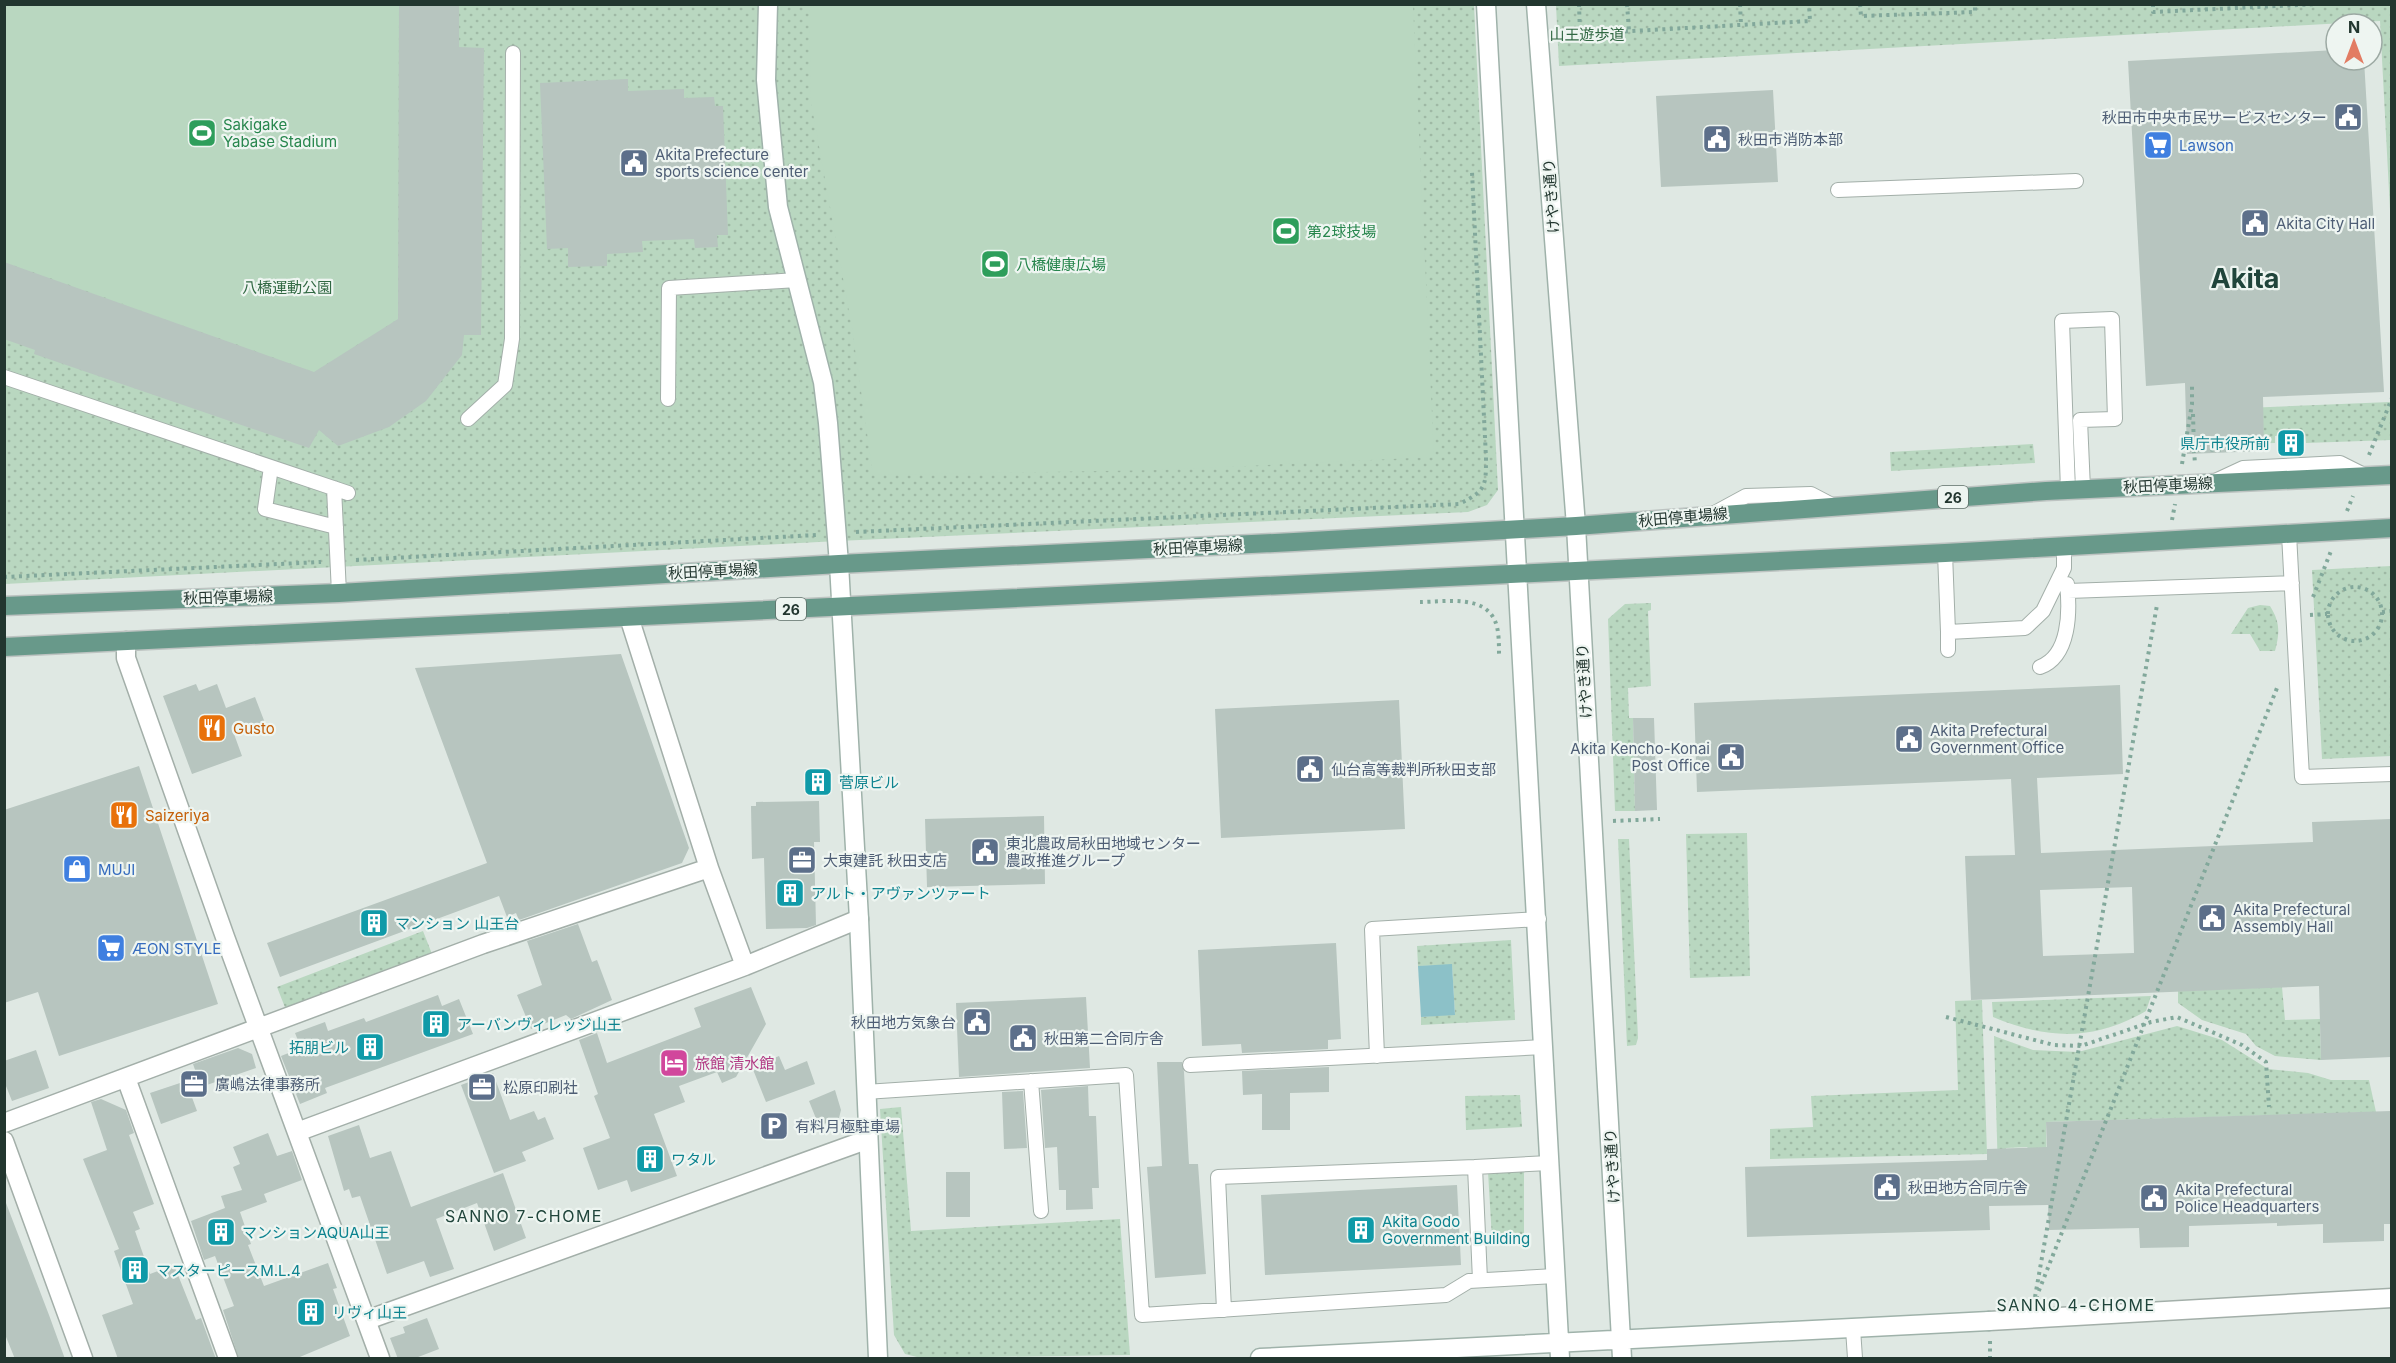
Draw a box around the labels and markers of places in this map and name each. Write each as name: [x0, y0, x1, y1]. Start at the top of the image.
public building icon: 秋田市中央市民サービスセンター: [2332, 101, 2364, 133]
place label: 秋田市中央市民サービスセンター: [2102, 108, 2327, 127]
place label: Sakigake Yabase Stadium: [223, 115, 337, 151]
sports icon: Sakigake Yabase Stadium: [186, 117, 218, 149]
public building icon: 秋田市消防本部: [1701, 123, 1733, 155]
supermarket icon: Lawson: [2142, 129, 2174, 161]
place label: 秋田市消防本部: [1738, 130, 1843, 149]
place label: Lawson: [2179, 136, 2234, 155]
place label: Akita Prefecture sports science center: [655, 145, 809, 181]
public building icon: Akita Prefecture sports science center: [618, 147, 650, 179]
public building icon: Akita City Hall: [2239, 207, 2271, 239]
place label: Akita City Hall: [2276, 214, 2375, 233]
sports icon: 第2球技場: [1270, 215, 1302, 247]
place label: 第2球技場: [1307, 222, 1376, 241]
sports icon: 八橋健康広場: [979, 248, 1011, 280]
place label: 八橋健康広場: [1016, 255, 1106, 274]
building icon: 県庁市役所前: [2275, 427, 2307, 459]
place label: 県庁市役所前: [2180, 434, 2270, 453]
restaurant icon: Gusto: [196, 712, 228, 744]
place label: Gusto: [233, 719, 275, 738]
place label: Akita Prefectural Government Office: [1930, 721, 2064, 757]
public building icon: Akita Prefectural Government Office: [1893, 723, 1925, 755]
place label: Akita Kencho-Konai Post Office: [1570, 739, 1710, 775]
public building icon: Akita Kencho-Konai Post Office: [1715, 741, 1747, 773]
public building icon: 仙台高等裁判所秋田支部: [1294, 753, 1326, 785]
place label: 仙台高等裁判所秋田支部: [1331, 760, 1496, 779]
building icon: 菅原ビル: [802, 766, 834, 798]
place label: 菅原ビル: [839, 773, 899, 792]
restaurant icon: Saizeriya: [108, 799, 140, 831]
place label: Saizeriya: [145, 806, 210, 825]
place label: 東北農政局秋田地域センター 農政推進グループ: [1006, 834, 1201, 870]
public building icon: 東北農政局秋田地域センター 農政推進グループ: [969, 836, 1001, 868]
office icon: 大東建託 秋田支店: [786, 844, 818, 876]
place label: 大東建託 秋田支店: [823, 851, 947, 870]
shop icon: MUJI: [61, 853, 93, 885]
place label: MUJI: [98, 860, 135, 879]
building icon: アルト・アヴァンツァート: [774, 877, 806, 909]
place label: アルト・アヴァンツァート: [811, 884, 991, 903]
place label: Akita Prefectural Assembly Hall: [2233, 900, 2350, 936]
public building icon: Akita Prefectural Assembly Hall: [2196, 902, 2228, 934]
building icon: マンション 山王台: [358, 907, 390, 939]
place label: マンション 山王台: [395, 914, 519, 933]
supermarket icon: ÆON STYLE: [95, 932, 127, 964]
place label: ÆON STYLE: [132, 939, 221, 958]
public building icon: 秋田地方気象台: [961, 1006, 993, 1038]
building icon: アーバンヴィレッジ山王: [420, 1008, 452, 1040]
place label: 秋田地方気象台: [851, 1013, 956, 1032]
place label: アーバンヴィレッジ山王: [457, 1015, 622, 1034]
public building icon: 秋田第二合同庁舎: [1007, 1022, 1039, 1054]
place label: 秋田第二合同庁舎: [1044, 1029, 1164, 1048]
building icon: 拓朋ビル: [354, 1031, 386, 1063]
place label: 拓朋ビル: [289, 1038, 349, 1057]
hotel icon: 旅館 清水館: [658, 1047, 690, 1079]
place label: 旅館 清水館: [695, 1054, 774, 1073]
office icon: 廣嶋法律事務所: [178, 1068, 210, 1100]
office icon: 松原印刷社: [466, 1071, 498, 1103]
place label: 廣嶋法律事務所: [215, 1075, 320, 1094]
place label: 松原印刷社: [503, 1078, 578, 1097]
parking icon: 有料月極駐車場: [758, 1110, 790, 1142]
place label: 有料月極駐車場: [795, 1117, 900, 1136]
building icon: ワタル: [634, 1143, 666, 1175]
place label: ワタル: [671, 1150, 716, 1169]
public building icon: 秋田地方合同庁舎: [1871, 1171, 1903, 1203]
place label: 秋田地方合同庁舎: [1908, 1178, 2028, 1197]
place label: Akita Prefectural Police Headquarters: [2175, 1180, 2319, 1216]
public building icon: Akita Prefectural Police Headquarters: [2138, 1182, 2170, 1214]
place label: Akita Godo Government Building: [1382, 1212, 1530, 1248]
building icon: Akita Godo Government Building: [1345, 1214, 1377, 1246]
building icon: マンションAQUA山王: [205, 1216, 237, 1248]
place label: マンションAQUA山王: [242, 1223, 390, 1242]
building icon: マスターピースM.L.4: [119, 1254, 151, 1286]
place label: マスターピースM.L.4: [156, 1261, 301, 1280]
building icon: リヴィ山王: [295, 1296, 327, 1328]
place label: リヴィ山王: [332, 1303, 407, 1322]

